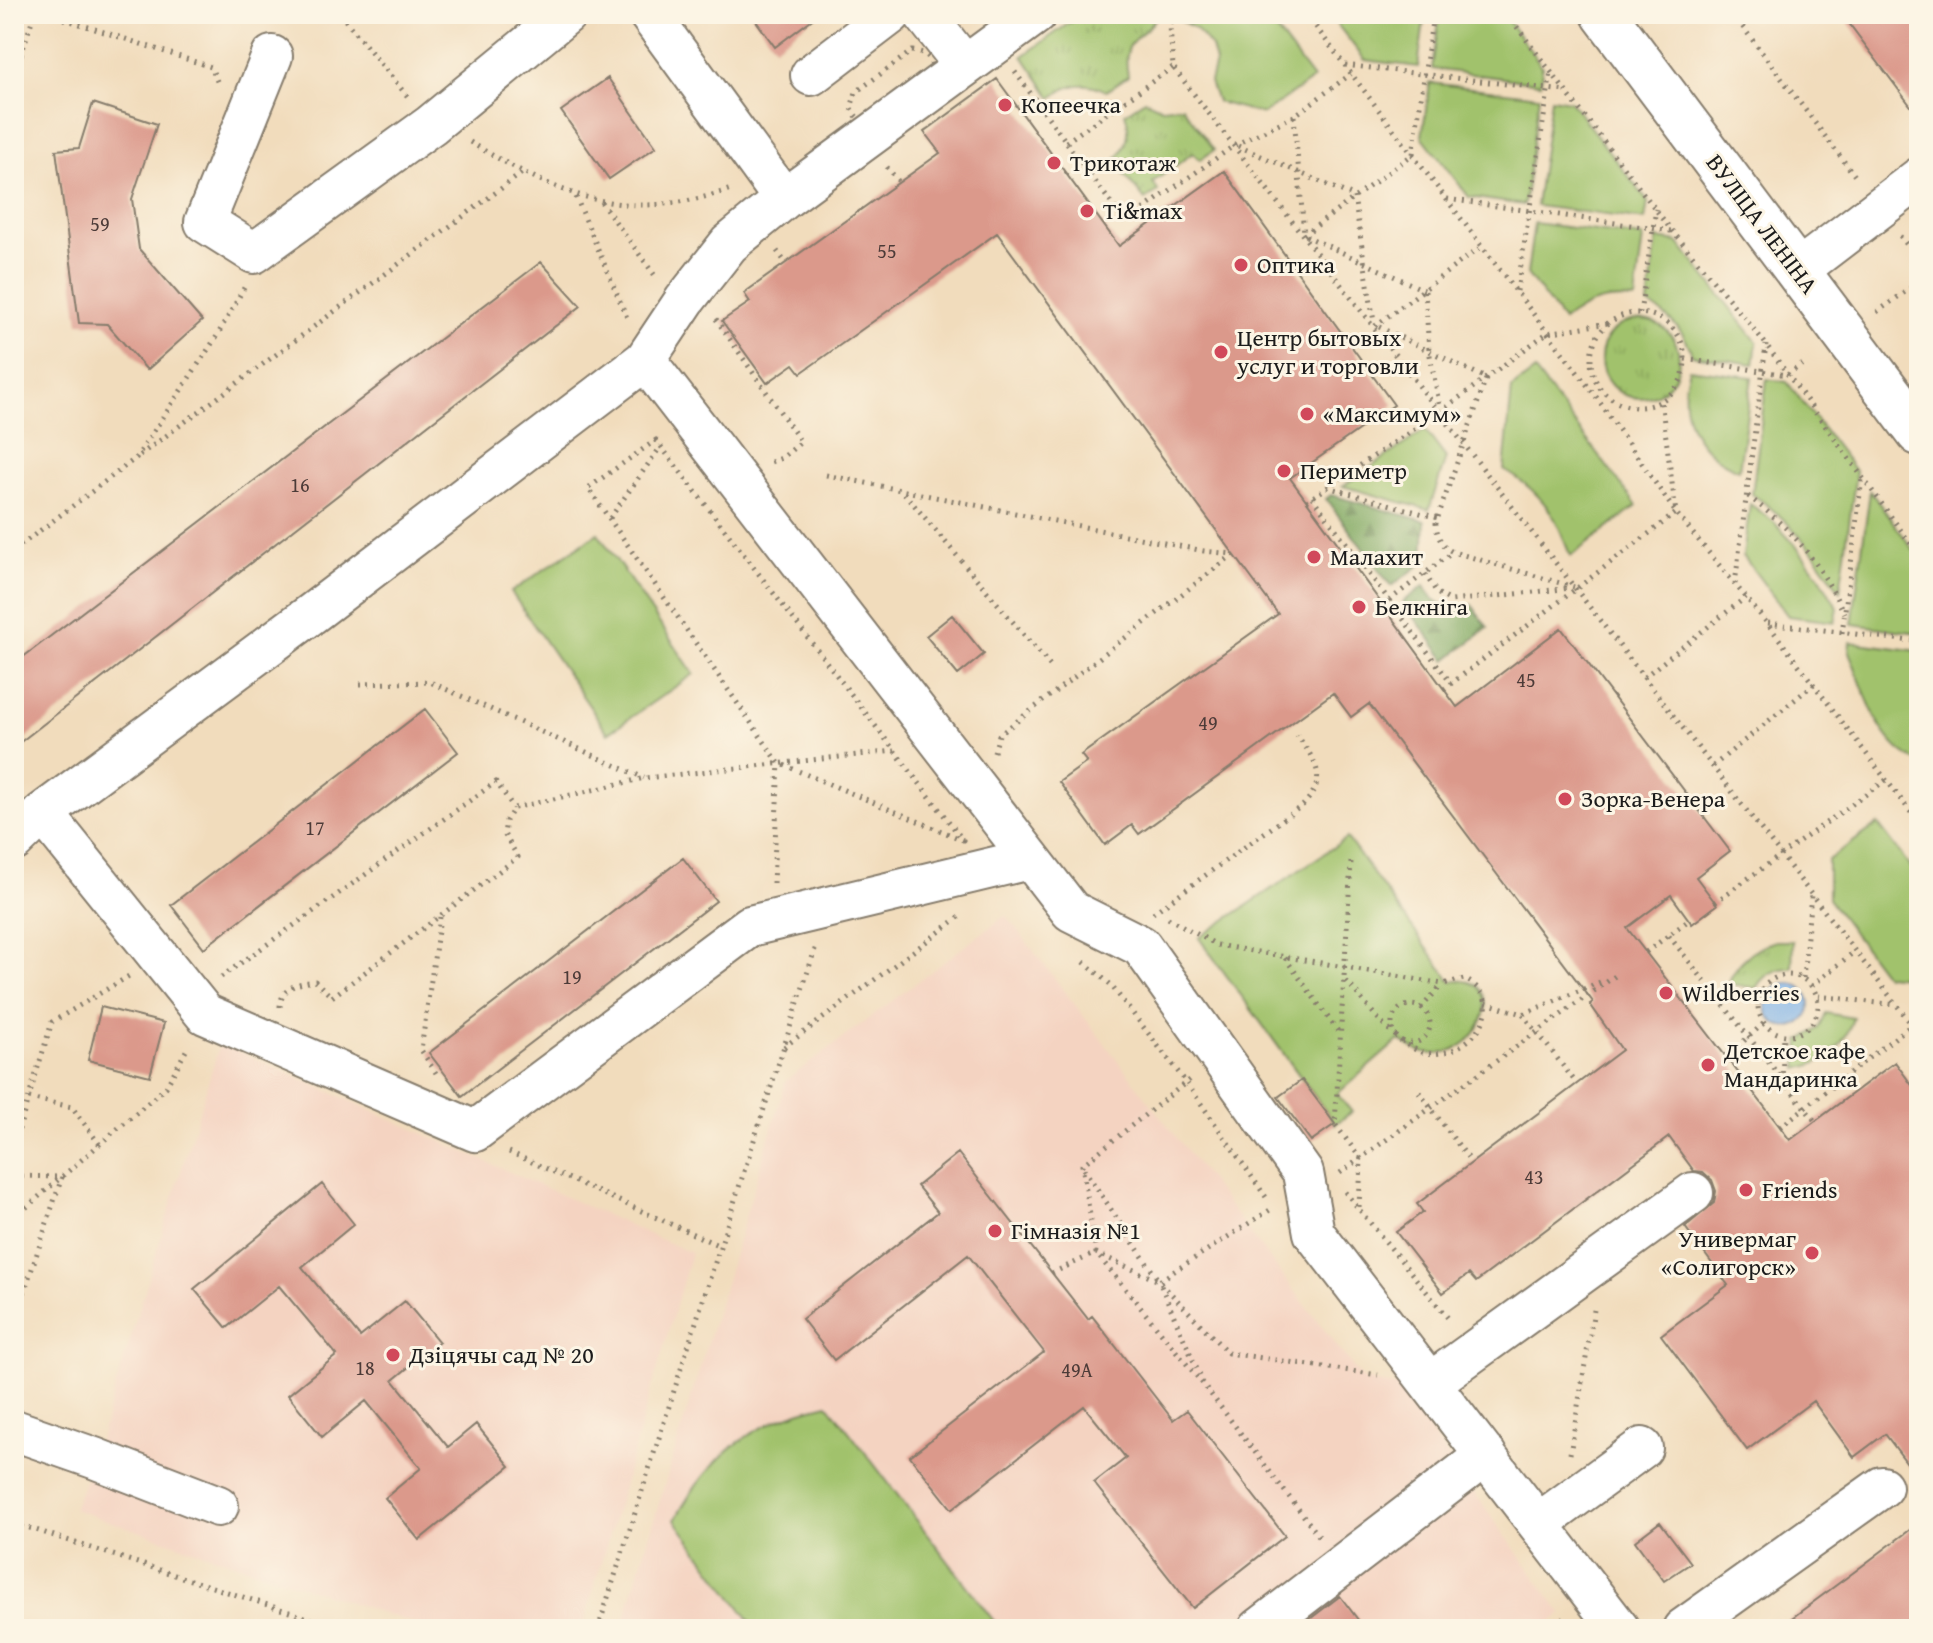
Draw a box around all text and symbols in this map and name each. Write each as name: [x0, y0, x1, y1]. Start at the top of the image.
place label: Копеечка: [1021, 87, 1121, 122]
marker: Копеечка: [996, 96, 1014, 114]
place label: Трикотаж: [1070, 145, 1177, 180]
street label: ВУЛІЦА ЛЕНІНА: [1698, 146, 1827, 301]
marker: Трикотаж: [1045, 154, 1063, 172]
place label: Ti&max: [1103, 193, 1183, 228]
marker: Ti&max: [1078, 202, 1096, 220]
house number: 59: [90, 209, 110, 238]
house number: 55: [877, 236, 897, 265]
place label: Оптика: [1257, 247, 1336, 282]
marker: Оптика: [1232, 256, 1250, 274]
place label: Центр бытовых услуг и торговли: [1236, 320, 1419, 383]
marker: Центр бытовых услуг и торговли: [1212, 343, 1230, 361]
place label: «Максимум»: [1323, 396, 1461, 431]
marker: «Максимум»: [1298, 405, 1316, 423]
place label: Периметр: [1300, 453, 1407, 488]
marker: Периметр: [1275, 462, 1293, 480]
house number: 16: [290, 470, 310, 499]
place label: Малахит: [1330, 539, 1423, 574]
marker: Малахит: [1305, 548, 1323, 566]
place label: Белкніга: [1375, 589, 1468, 624]
marker: Белкніга: [1350, 598, 1368, 616]
house number: 45: [1516, 665, 1536, 694]
house number: 49: [1198, 708, 1218, 737]
place label: Зорка-Венера: [1581, 781, 1726, 816]
marker: Зорка-Венера: [1556, 790, 1574, 808]
house number: 17: [305, 813, 325, 842]
house number: 19: [562, 962, 582, 991]
place label: Wildberries: [1682, 975, 1800, 1010]
marker: Wildberries: [1657, 984, 1675, 1002]
place label: Детское кафе Мандаринка: [1723, 1033, 1866, 1096]
marker: Детское кафе Мандаринка: [1699, 1056, 1717, 1074]
house number: 43: [1524, 1162, 1544, 1191]
place label: Friends: [1762, 1172, 1837, 1207]
marker: Friends: [1737, 1181, 1755, 1199]
place label: Гімназія №1: [1011, 1213, 1141, 1248]
place label: Универмаг «Солигорск»: [1661, 1221, 1796, 1284]
marker: Гімназія №1: [986, 1222, 1004, 1240]
marker: Универмаг «Солигорск»: [1803, 1244, 1821, 1262]
place label: Дзіцячы сад № 20: [408, 1337, 594, 1372]
marker: Дзіцячы сад № 20: [384, 1346, 402, 1364]
house number: 18: [355, 1353, 375, 1382]
house number: 49А: [1061, 1355, 1093, 1384]

